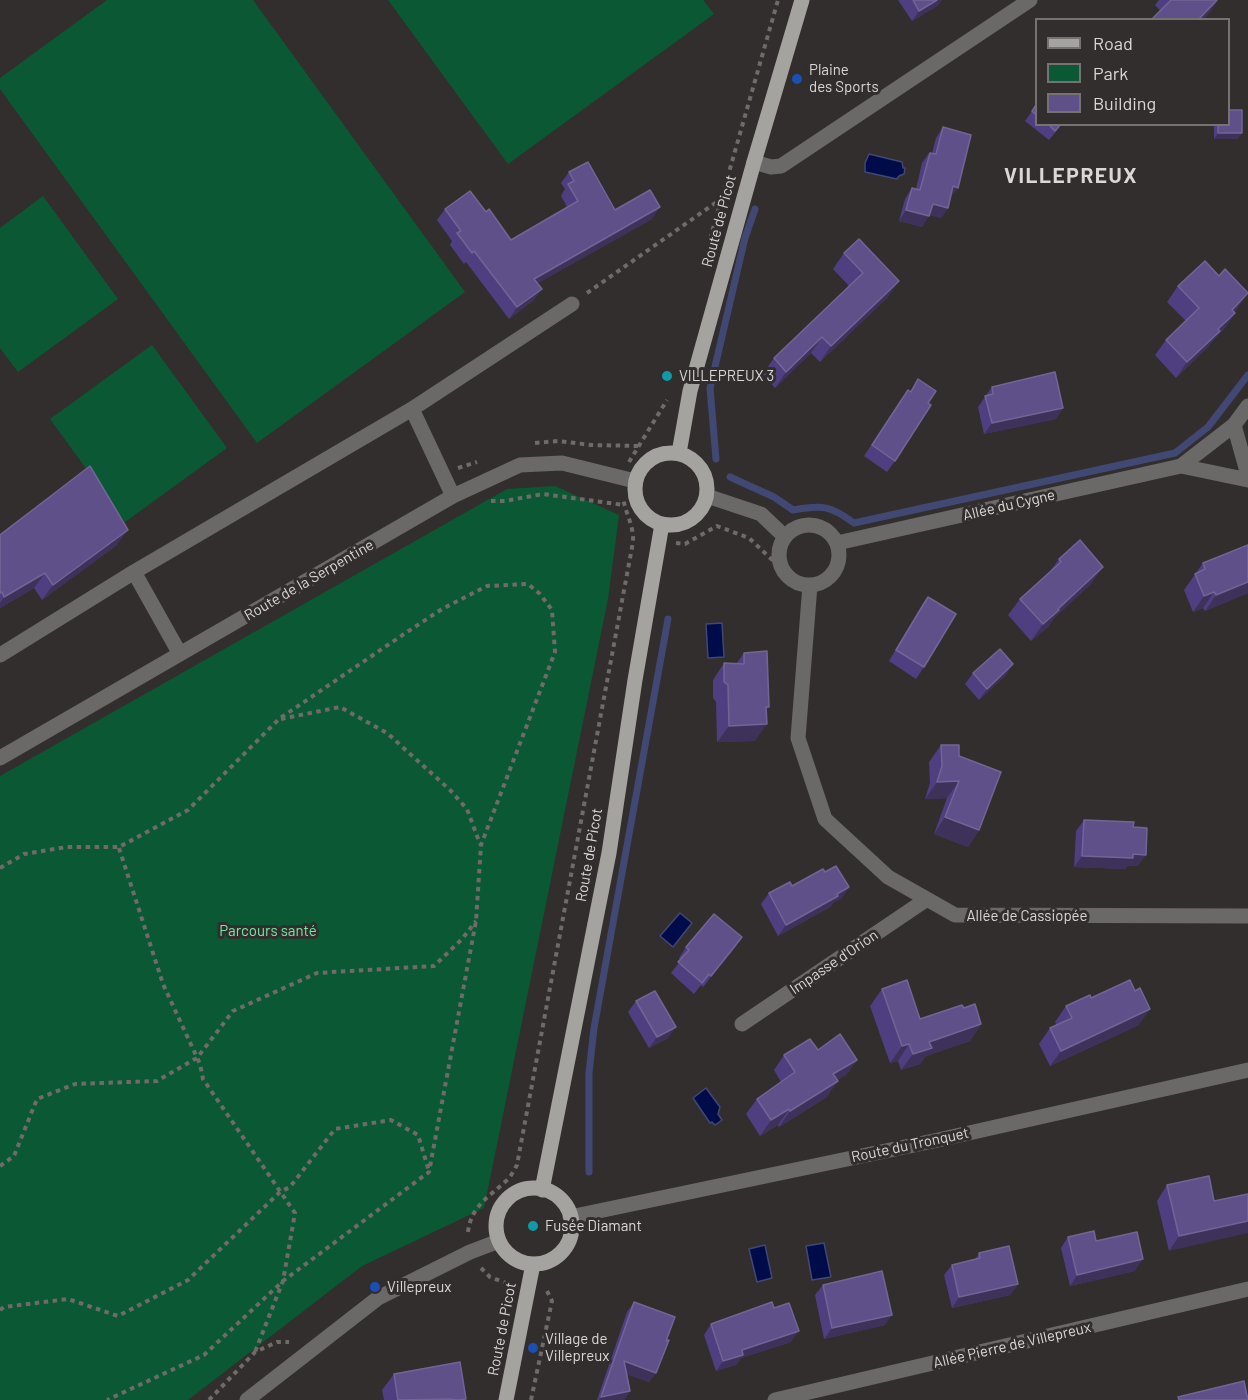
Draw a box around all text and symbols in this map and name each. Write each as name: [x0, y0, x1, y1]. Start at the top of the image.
legend: [1035, 18, 1230, 126]
text: Road: [1093, 32, 1133, 54]
place label: Plaine des Sports: [809, 61, 879, 96]
text: Park: [1093, 62, 1128, 84]
marker: Plaine des Sports: [790, 72, 804, 86]
text: Building: [1093, 92, 1156, 114]
district label: VILLEPREUX: [1004, 163, 1138, 189]
street label: Route de Picot: [698, 173, 740, 269]
place label: VILLEPREUX 3: [679, 367, 774, 385]
marker: VILLEPREUX 3: [660, 369, 674, 383]
street label: Allée du Cygne: [961, 486, 1057, 524]
street label: Route de la Serpentine: [241, 536, 377, 624]
street label: Route de Picot: [572, 807, 606, 903]
street label: Allée de Cassiopée: [966, 907, 1088, 925]
park label: Parcours santé: [219, 922, 317, 940]
street label: Impasse d'Orion: [786, 926, 882, 998]
street label: Route du Tronquet: [850, 1124, 970, 1166]
place label: Fusée Diamant: [545, 1217, 642, 1235]
marker: Fusée Diamant: [526, 1219, 540, 1233]
place label: Villepreux: [387, 1278, 451, 1296]
marker: Villepreux: [368, 1280, 382, 1294]
street label: Route de Picot: [484, 1281, 520, 1377]
street label: Allée Pierre de Villepreux: [931, 1318, 1093, 1372]
place label: Village de Villepreux: [545, 1330, 609, 1365]
marker: Village de Villepreux: [526, 1341, 540, 1355]

